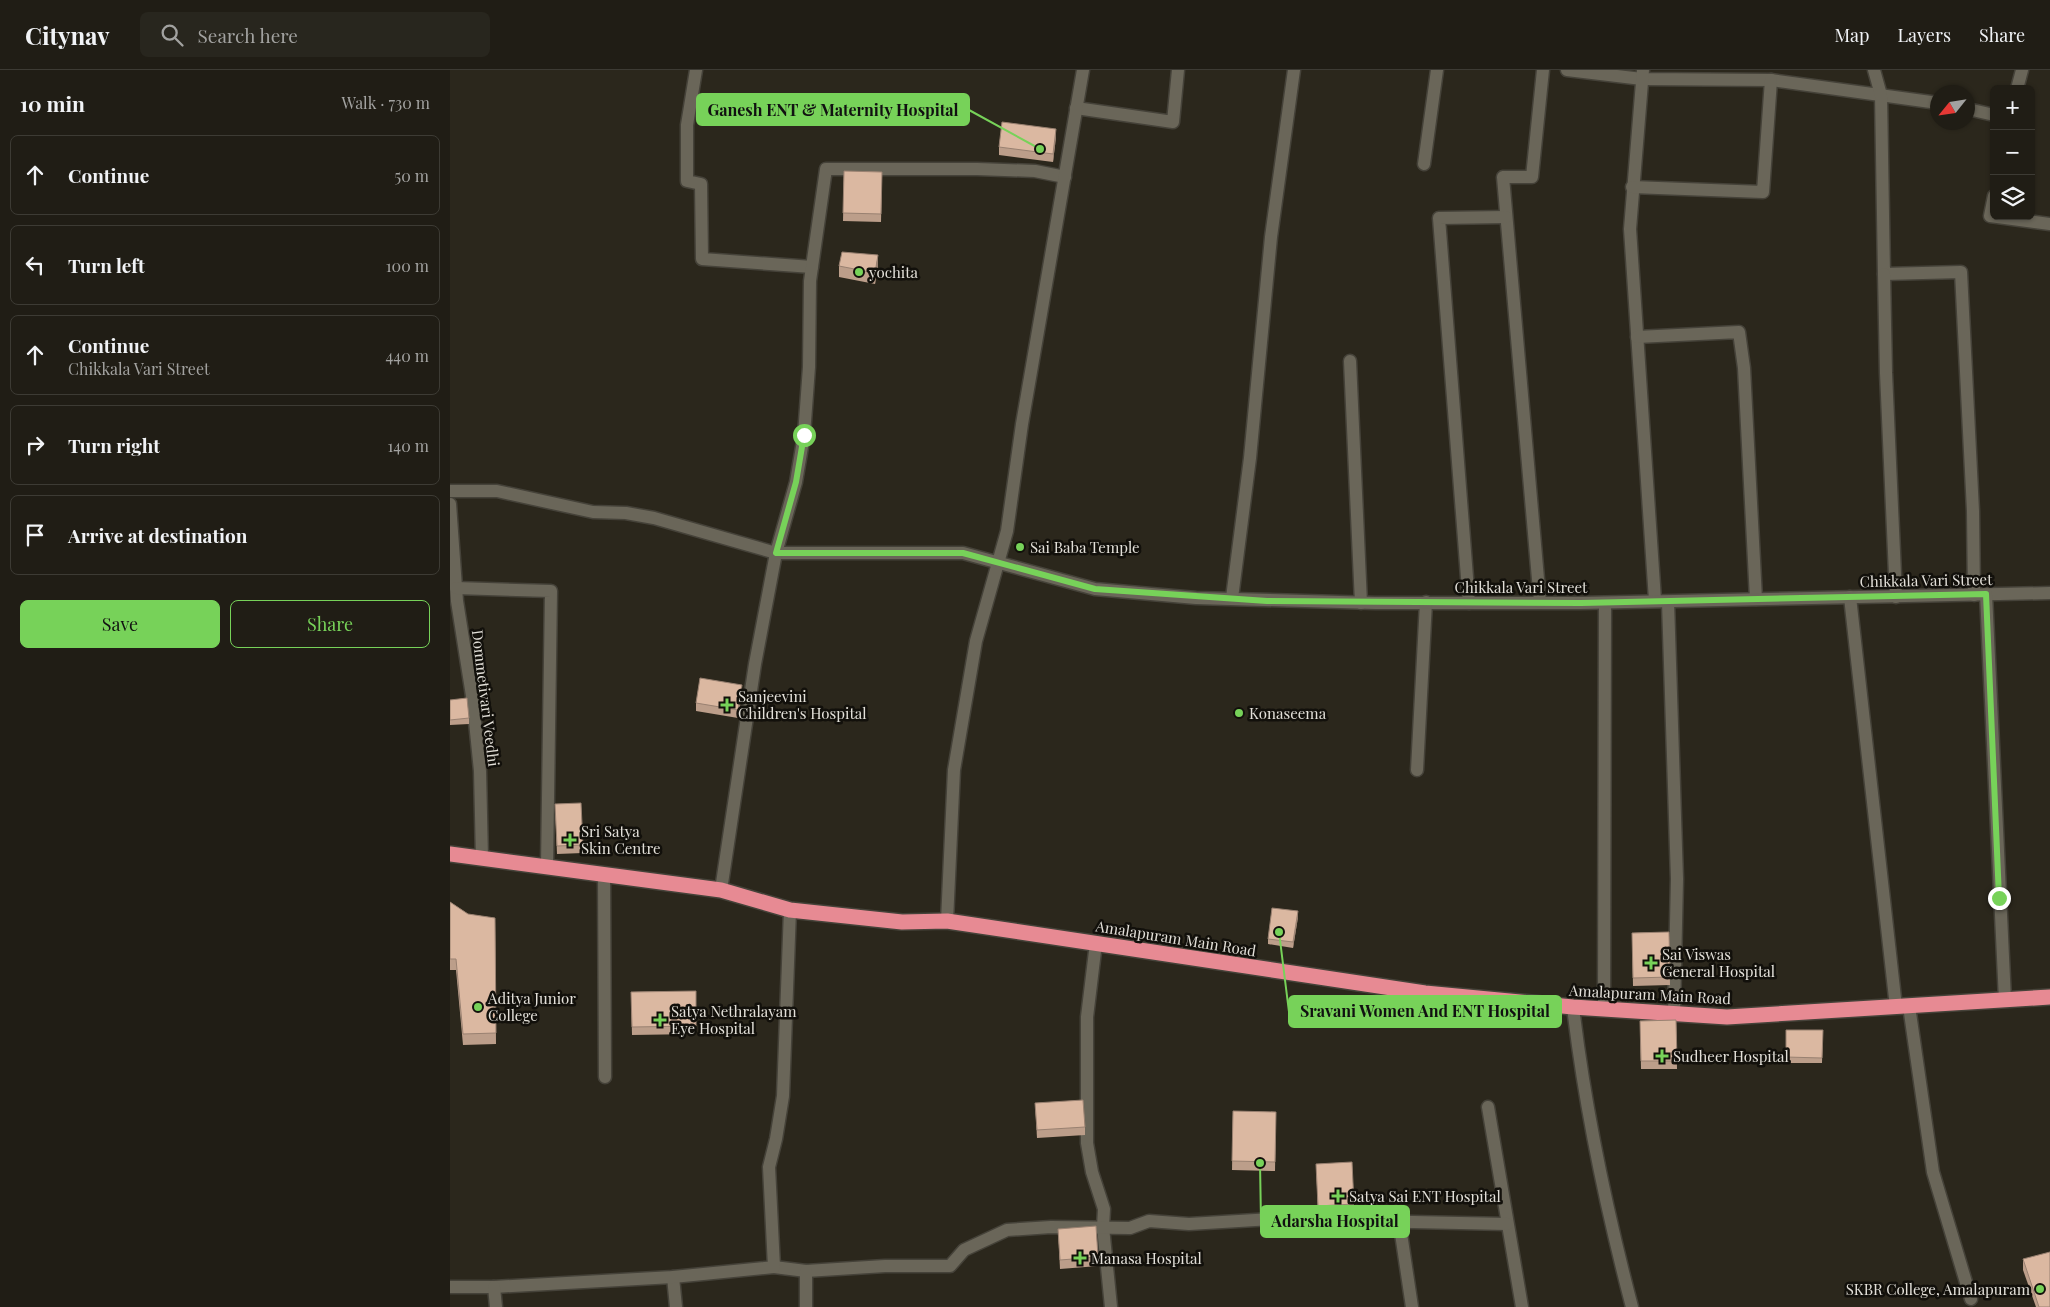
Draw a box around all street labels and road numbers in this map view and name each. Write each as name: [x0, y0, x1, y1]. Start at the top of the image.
street label: Chikkala Vari Street: [1859, 569, 1993, 591]
street label: Chikkala Vari Street: [1455, 577, 1588, 597]
street label: Dommetivari Veedhi: [468, 628, 504, 768]
street label: Amalapuram Main Road: [1093, 915, 1258, 961]
street label: Amalapuram Main Road: [1567, 980, 1732, 1008]

